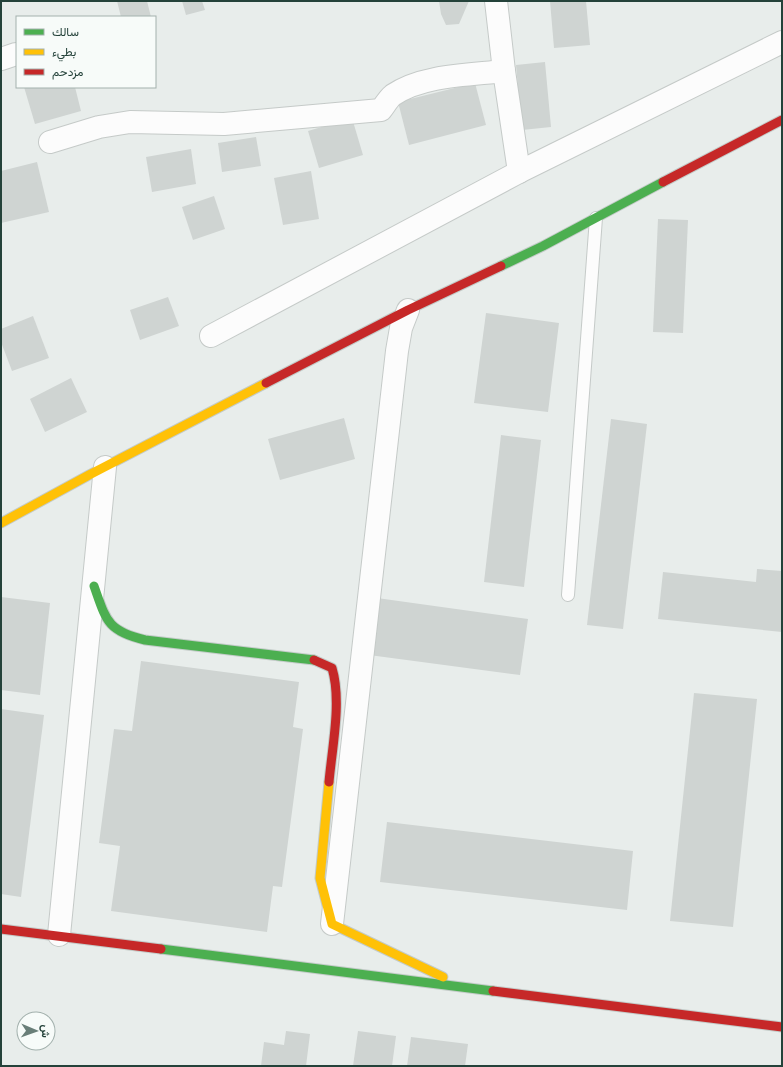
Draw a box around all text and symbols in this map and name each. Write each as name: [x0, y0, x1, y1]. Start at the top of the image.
legend: [16, 16, 156, 88]
text: سالك: [52, 26, 79, 38]
text: بطيء: [52, 46, 76, 62]
text: مزدحم: [52, 66, 83, 80]
north arrow: [16, 1011, 56, 1051]
text: ش: [39, 1024, 51, 1038]

